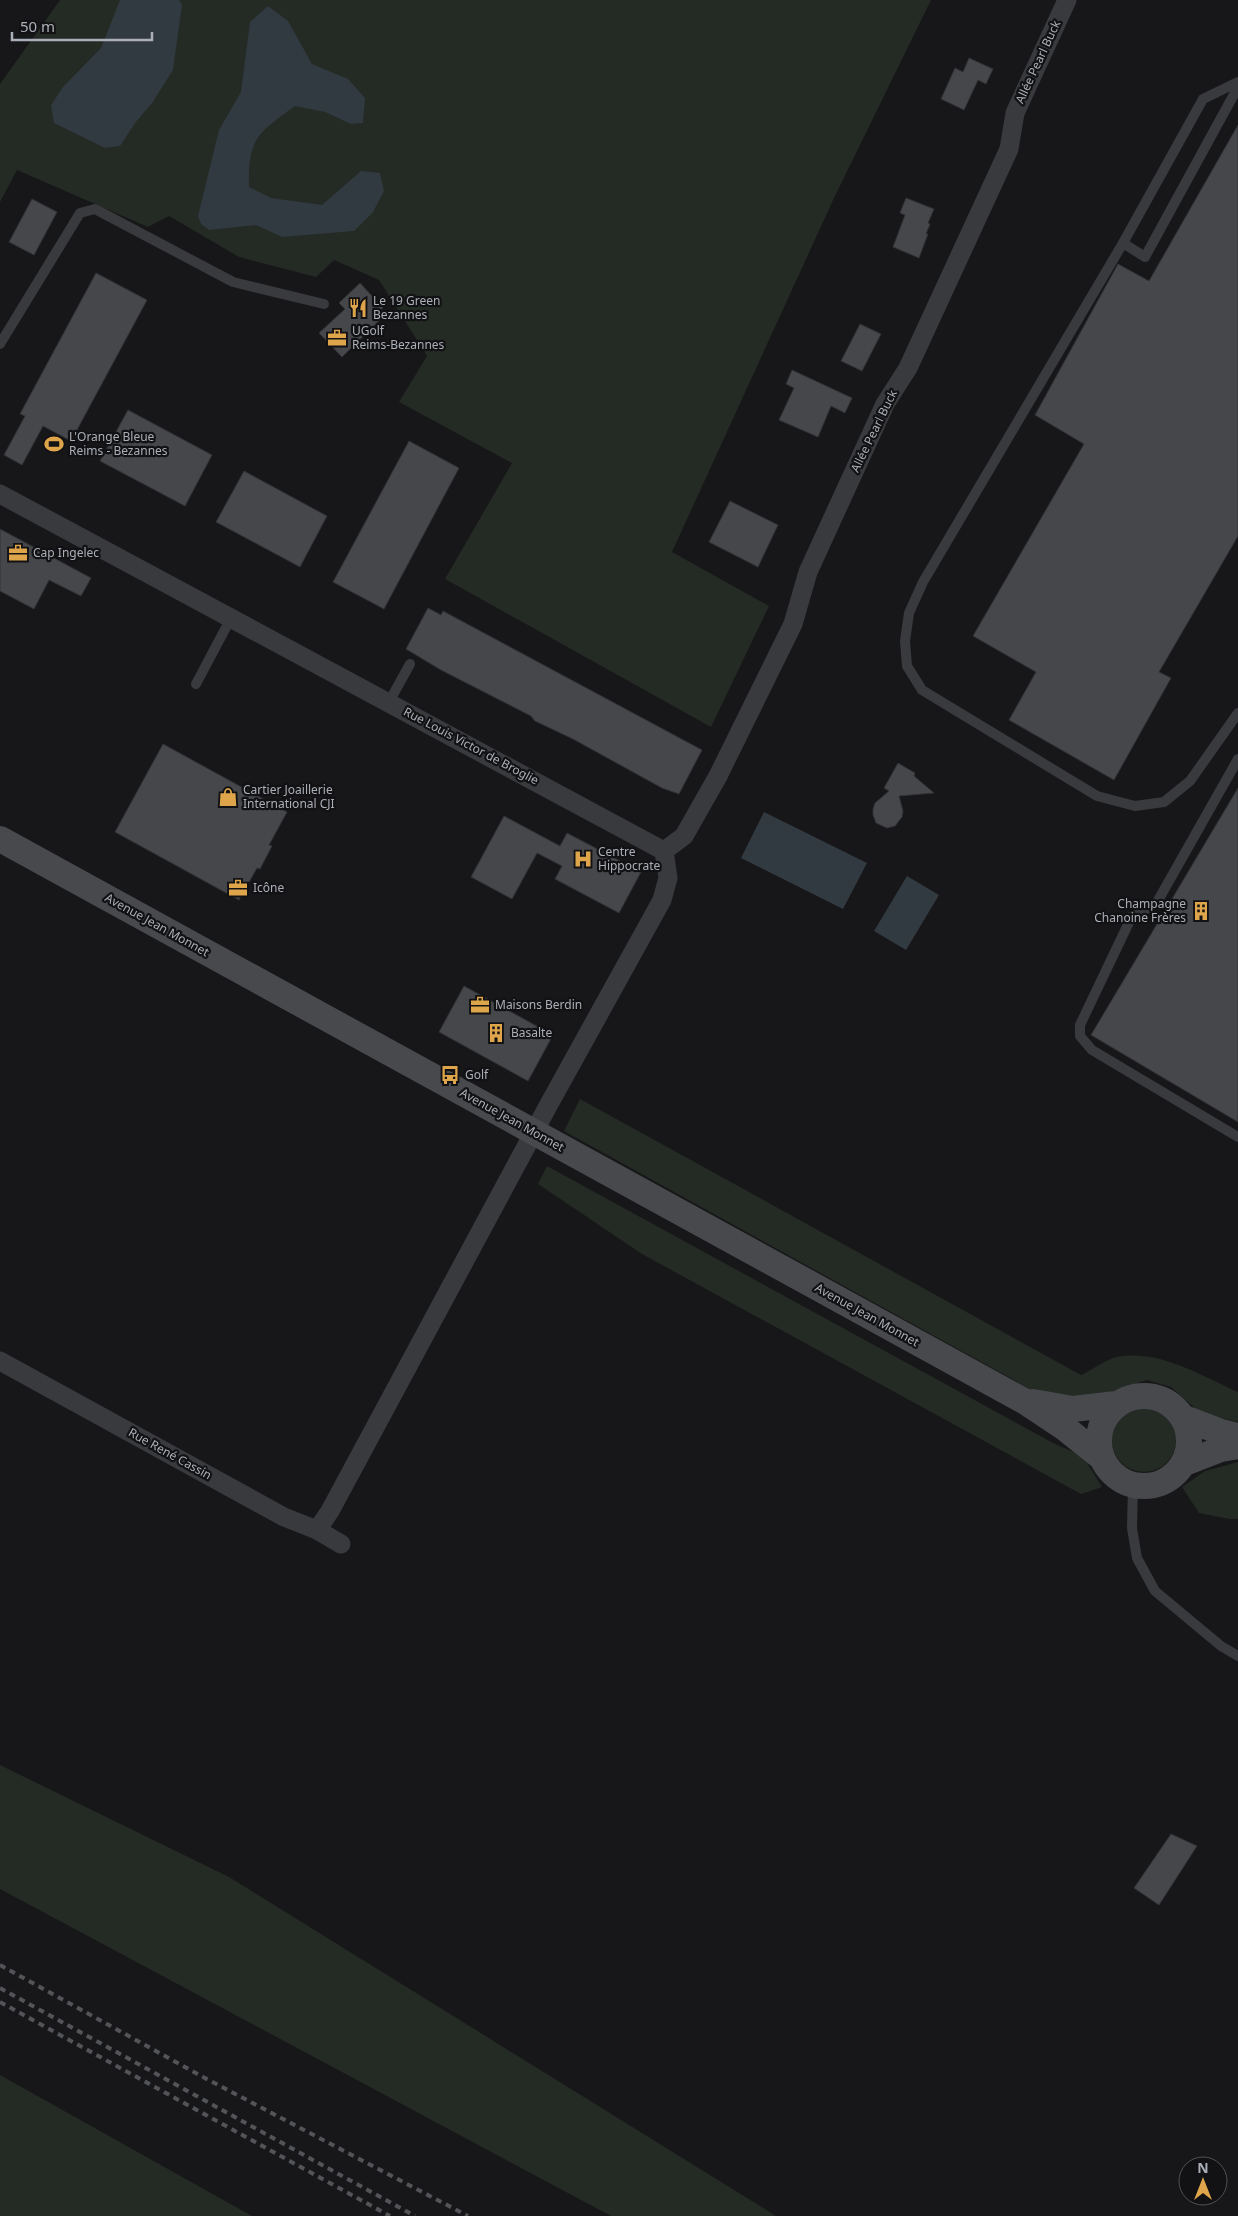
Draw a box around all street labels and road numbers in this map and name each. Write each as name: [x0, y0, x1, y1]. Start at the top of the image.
street label: Allée Pearl Buck: [1011, 17, 1064, 106]
street label: Allée Pearl Buck: [846, 386, 901, 475]
street label: Rue Louis Victor de Broglie: [401, 703, 542, 789]
street label: Avenue Jean Monnet: [102, 889, 213, 961]
street label: Avenue Jean Monnet: [457, 1084, 568, 1156]
street label: Avenue Jean Monnet: [812, 1279, 923, 1351]
street label: Rue René Cassin: [126, 1424, 215, 1483]

